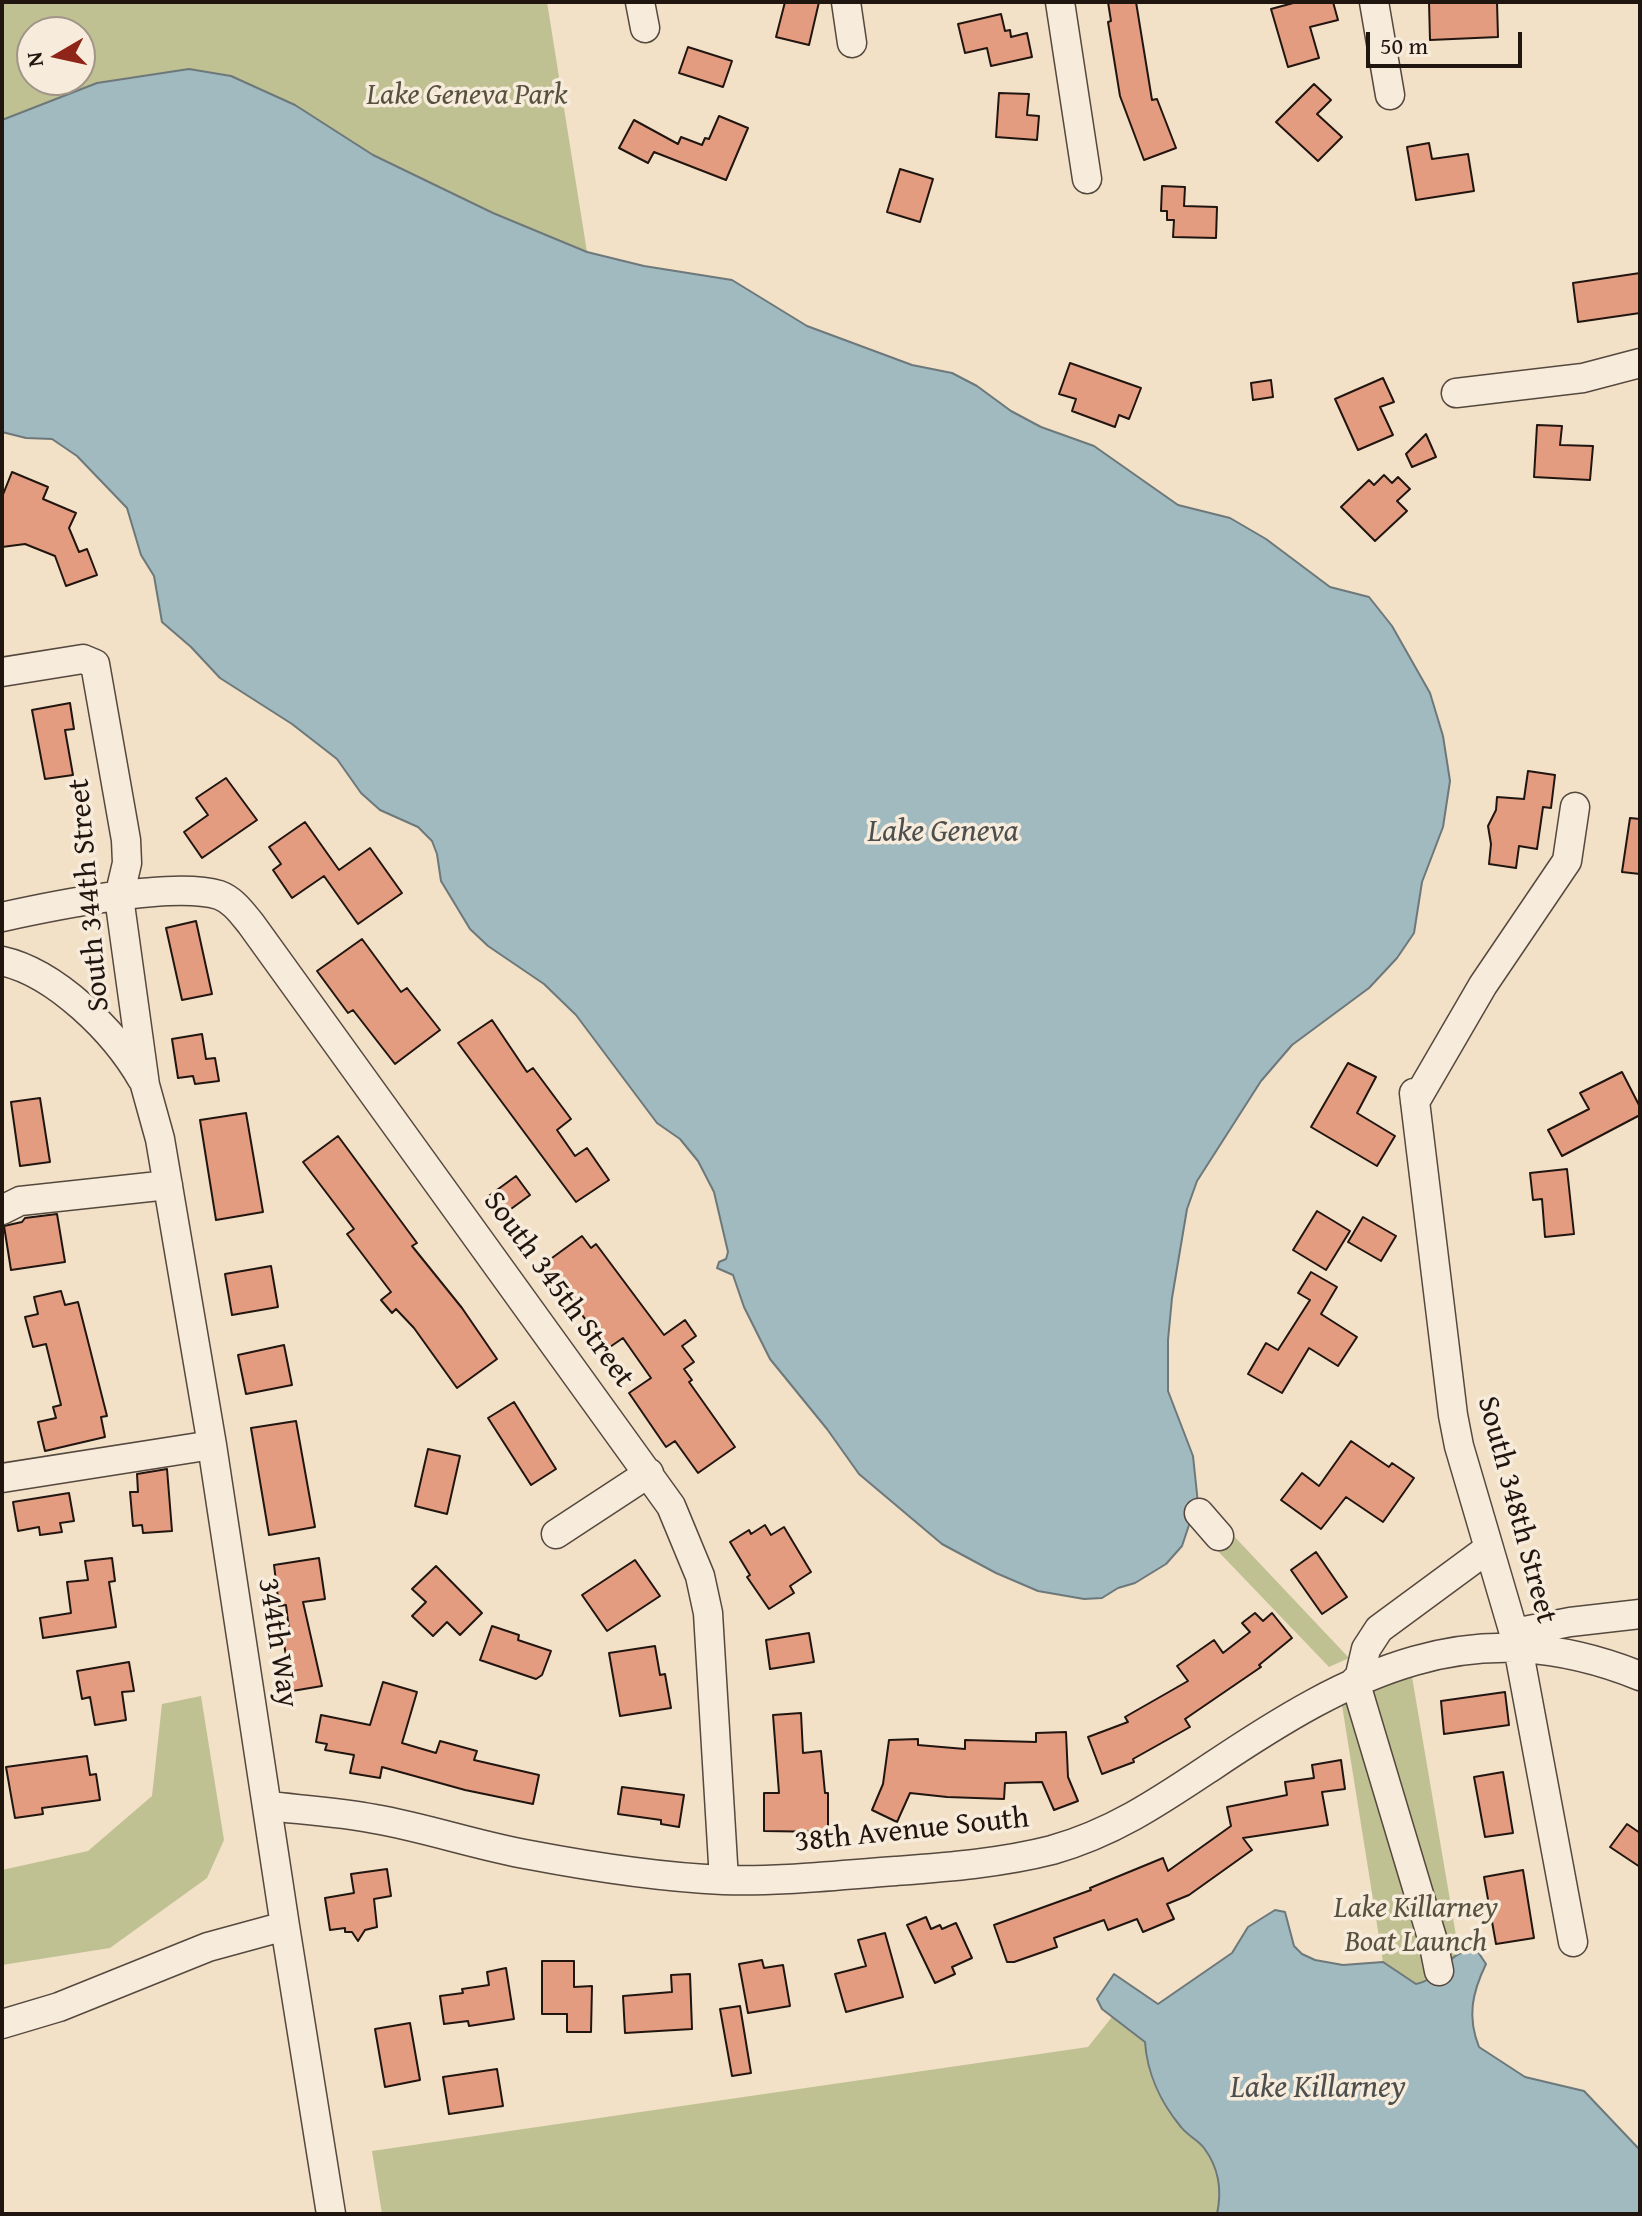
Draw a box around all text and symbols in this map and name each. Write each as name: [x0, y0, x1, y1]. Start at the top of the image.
north arrow: [16, 16, 96, 96]
scale bar: [1370, 16, 1526, 66]
text: 50 m: [1380, 28, 1428, 63]
text: N: [17, 50, 51, 69]
park label: Lake Geneva Park: [367, 78, 567, 114]
street label: South 344th Street: [62, 777, 118, 1013]
water label: Lake Geneva: [867, 814, 1019, 852]
street label: South 345th Street: [475, 1185, 641, 1395]
street label: South 348th Street: [1468, 1393, 1564, 1627]
street label: 344th Way: [249, 1576, 305, 1710]
street label: 38th Avenue South: [793, 1801, 1031, 1861]
park label: Lake Killarney Boat Launch: [1334, 1891, 1498, 1962]
water label: Lake Killarney: [1230, 2070, 1406, 2108]

